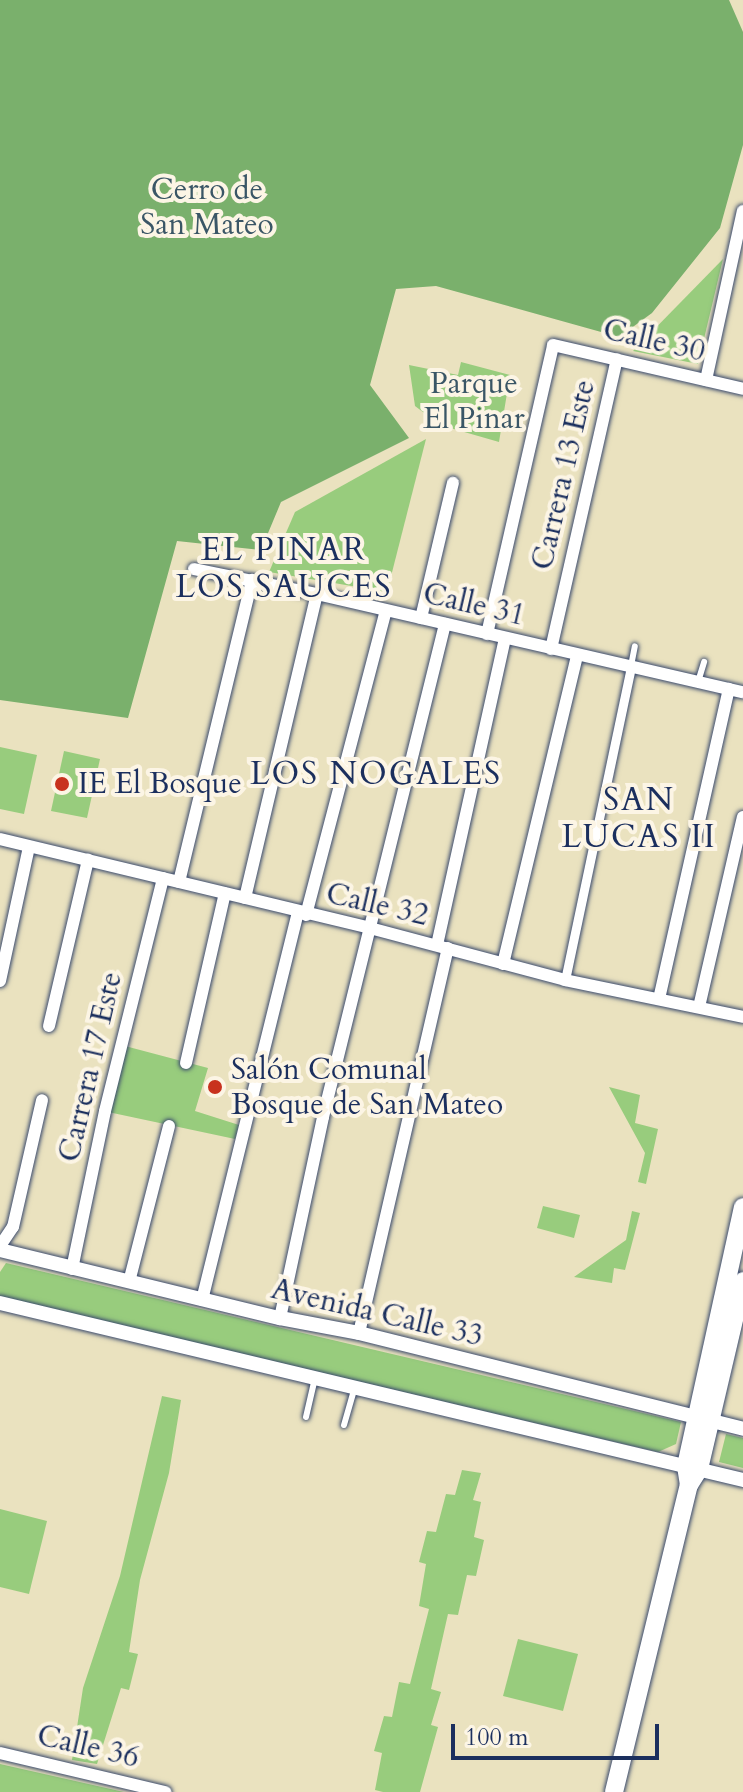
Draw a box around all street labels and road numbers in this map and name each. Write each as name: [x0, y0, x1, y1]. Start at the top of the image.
street label: Calle 30: [599, 312, 709, 370]
street label: Carrera 13 Este: [525, 377, 603, 573]
street label: Calle 31: [419, 576, 529, 634]
street label: Calle 32: [322, 876, 432, 934]
street label: Carrera 17 Este: [52, 969, 130, 1165]
street label: Avenida Calle 33: [268, 1271, 486, 1355]
street label: Calle 36: [33, 1718, 143, 1776]

